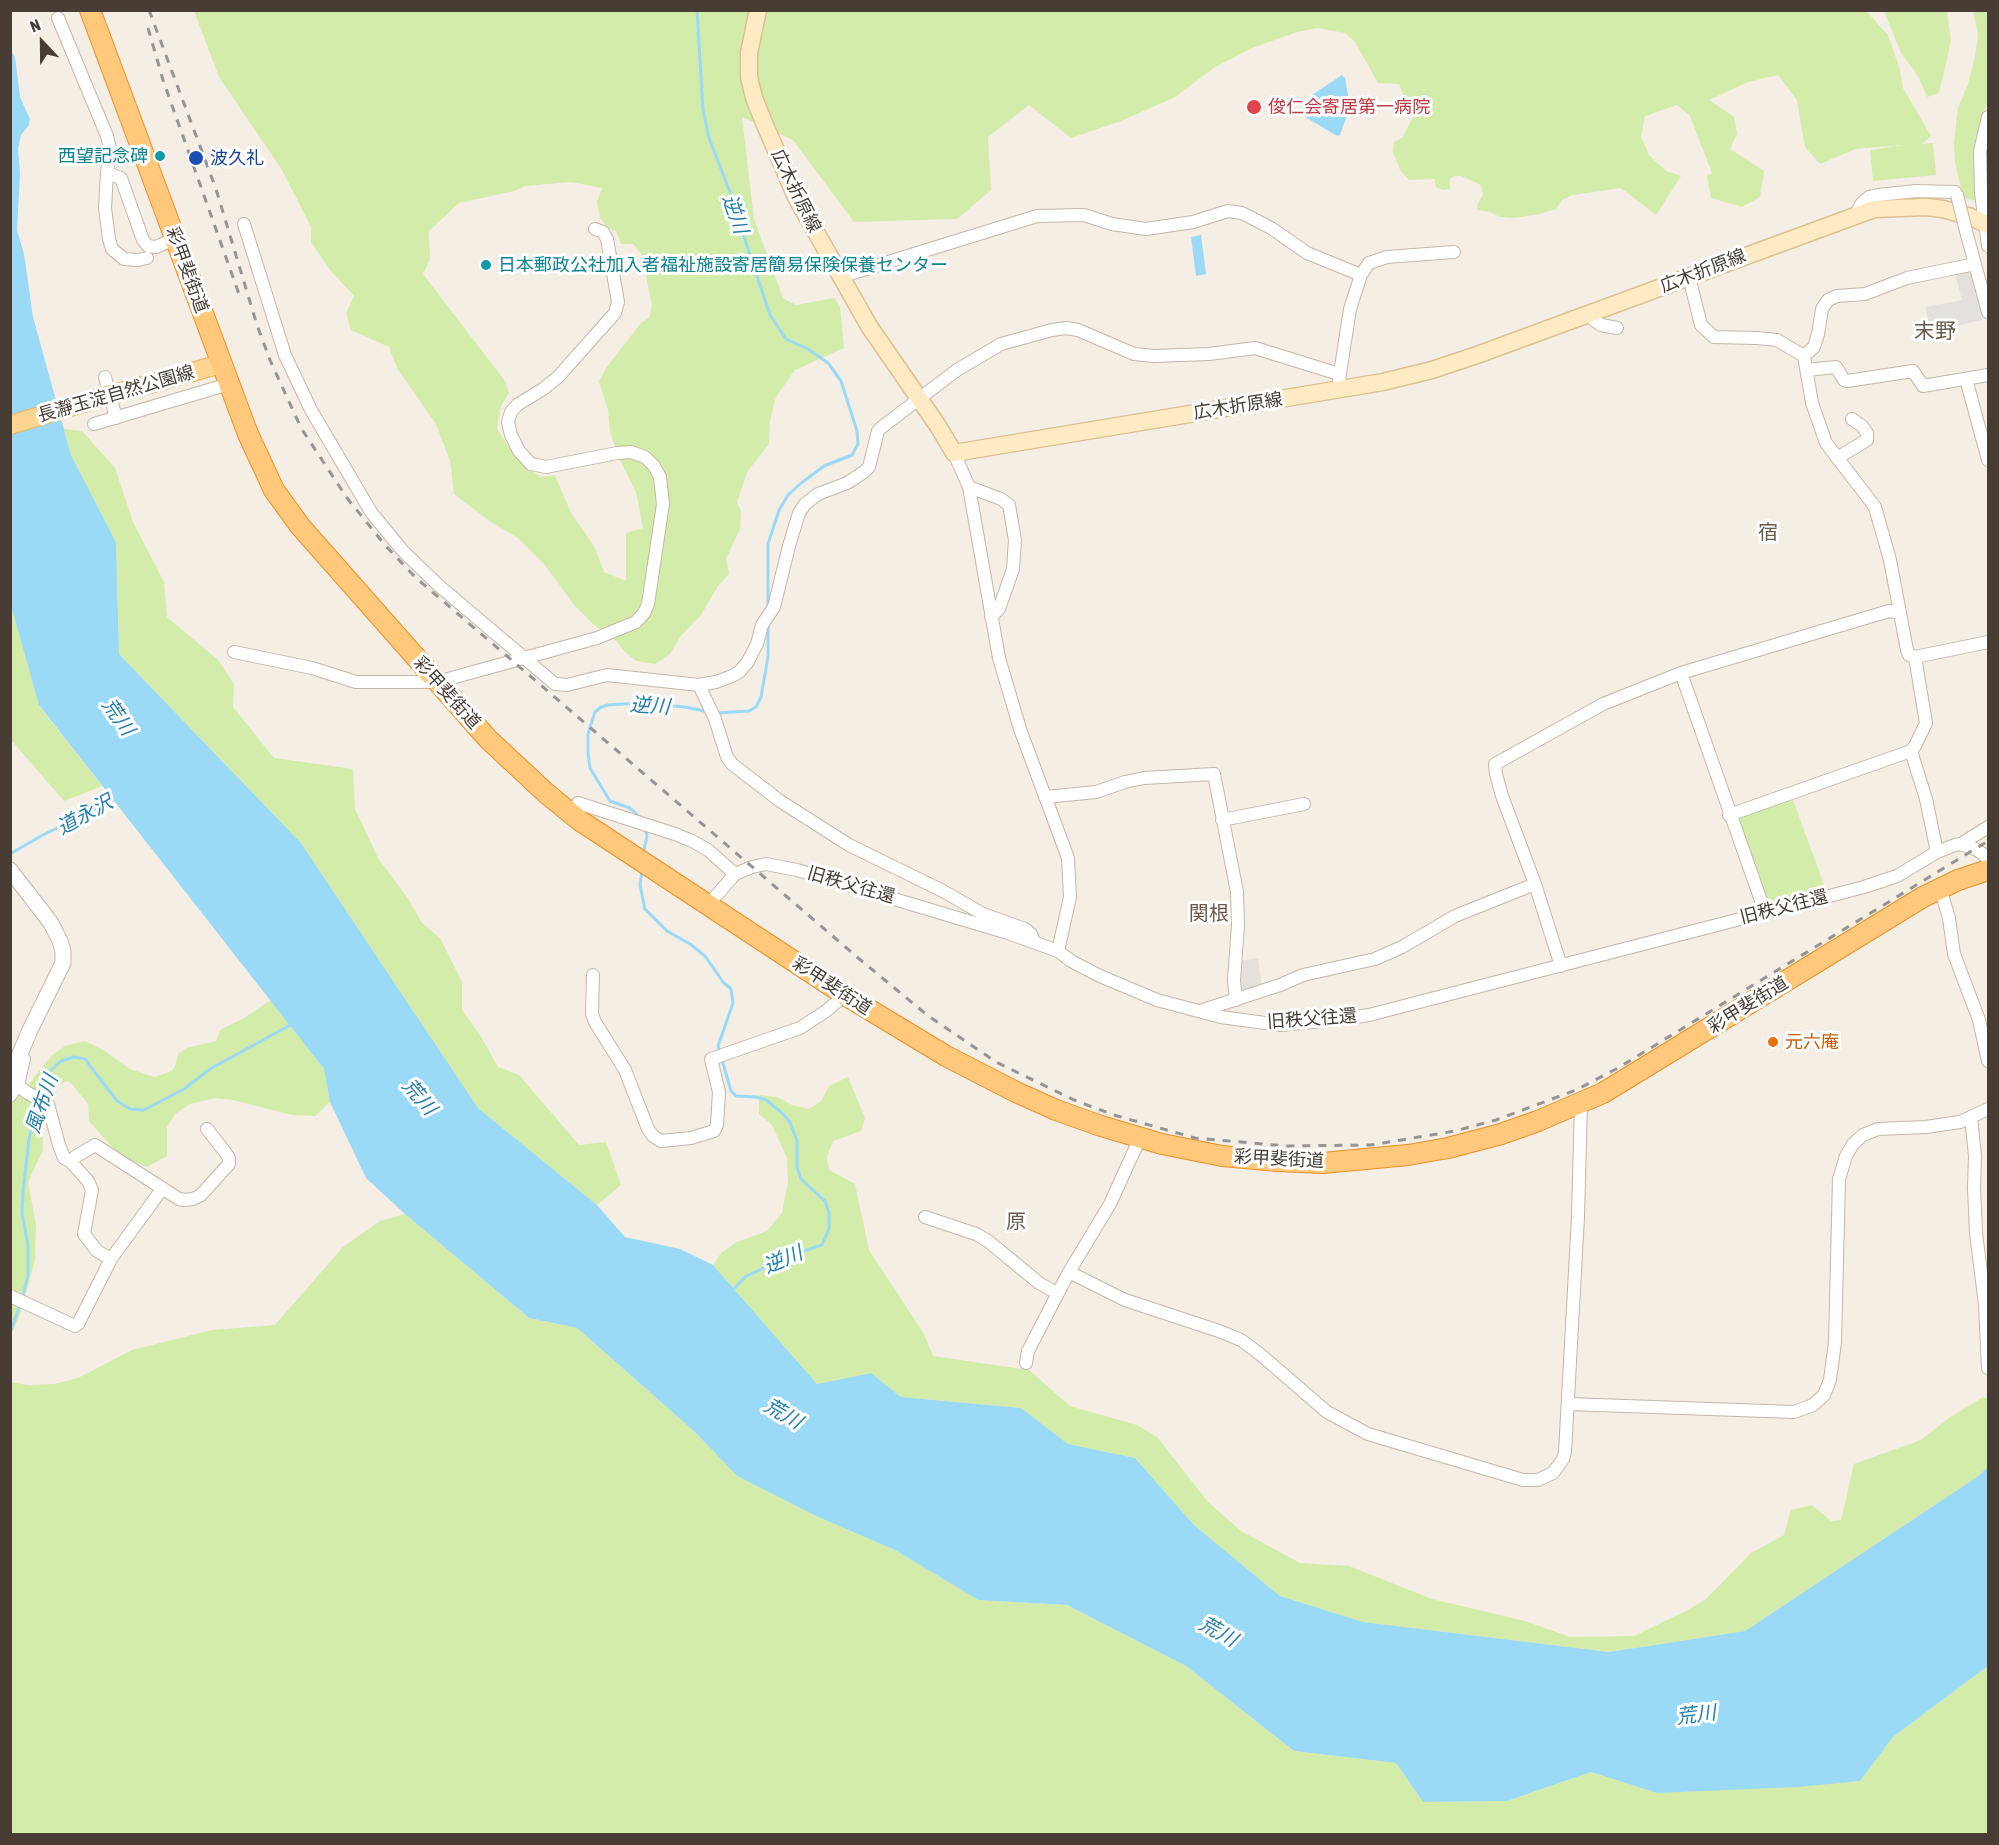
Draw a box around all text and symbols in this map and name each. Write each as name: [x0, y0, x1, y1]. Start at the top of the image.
north arrow: [12, 12, 72, 72]
text: N: [27, 15, 43, 35]
place label: 俊仁会寄居第一病院: [1268, 96, 1430, 118]
marker: 俊仁会寄居第一病院: [1245, 98, 1263, 116]
place label: 西望記念碑: [58, 145, 148, 167]
street label: 広木折原線: [767, 146, 825, 236]
place label: 波久礼: [210, 147, 264, 169]
marker: 西望記念碑: [153, 149, 167, 163]
marker: 波久礼: [187, 149, 205, 167]
water label: 逆川: [717, 191, 753, 237]
street label: 彩甲斐街道: [161, 224, 213, 316]
street label: 広木折原線: [1657, 245, 1749, 297]
place label: 日本郵政公社加入者福祉施設寄居簡易保険保養センター: [498, 254, 948, 276]
marker: 日本郵政公社加入者福祉施設寄居簡易保険保養センター: [479, 258, 493, 272]
district label: 末野: [1914, 318, 1956, 344]
street label: 長瀞玉淀自然公園線: [35, 361, 197, 427]
street label: 広木折原線: [1192, 388, 1284, 424]
district label: 宿: [1758, 521, 1778, 545]
street label: 彩甲斐街道: [409, 652, 485, 734]
water label: 逆川: [629, 693, 671, 719]
water label: 荒川: [97, 694, 139, 740]
water label: 道永沢: [53, 790, 117, 840]
street label: 旧秩父往還: [805, 862, 897, 908]
street label: 旧秩父往還: [1738, 886, 1830, 928]
district label: 関根: [1189, 902, 1229, 926]
street label: 彩甲斐街道: [788, 952, 876, 1020]
street label: 彩甲斐街道: [1704, 972, 1792, 1038]
street label: 旧秩父往還: [1266, 1005, 1358, 1033]
place label: 元六庵: [1785, 1031, 1839, 1053]
marker: 元六庵: [1766, 1035, 1780, 1049]
water label: 風布川: [21, 1072, 63, 1136]
water label: 荒川: [397, 1074, 441, 1120]
street label: 彩甲斐街道: [1233, 1146, 1325, 1172]
district label: 原: [1006, 1210, 1026, 1234]
water label: 逆川: [760, 1241, 806, 1279]
water label: 荒川: [760, 1394, 806, 1434]
water label: 荒川: [1195, 1612, 1241, 1652]
water label: 荒川: [1675, 1701, 1717, 1729]

